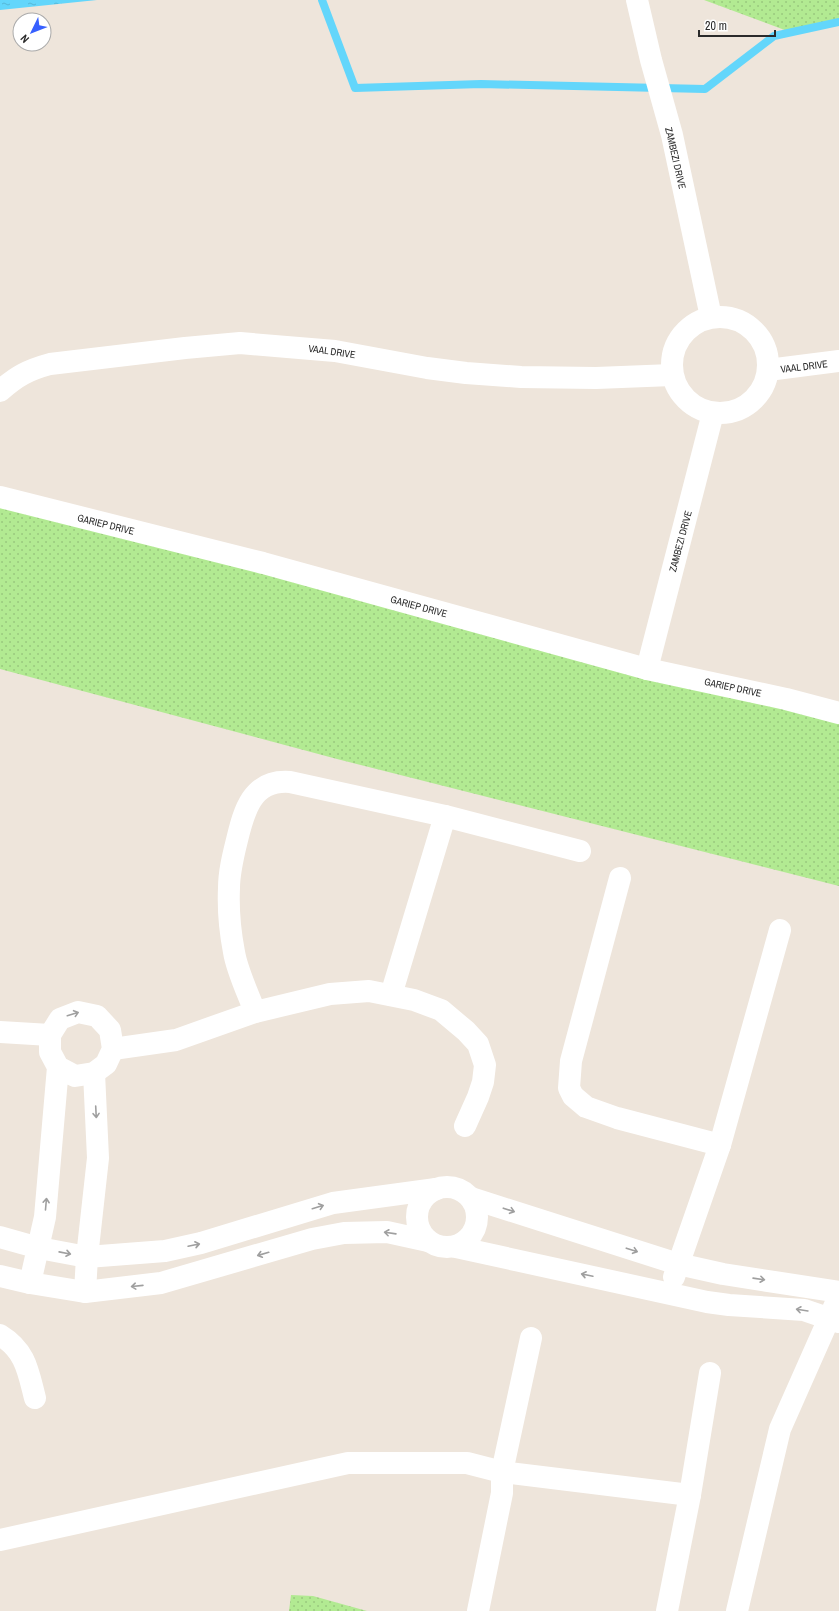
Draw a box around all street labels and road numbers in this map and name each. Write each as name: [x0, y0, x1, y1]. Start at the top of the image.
street label: ZAMBEZI DRIVE: [662, 126, 689, 190]
street label: VAAL DRIVE: [308, 342, 356, 361]
street label: VAAL DRIVE: [780, 357, 828, 376]
street label: ZAMBEZI DRIVE: [666, 509, 695, 573]
street label: GARIEP DRIVE: [76, 511, 136, 538]
street label: GARIEP DRIVE: [389, 593, 449, 620]
street label: GARIEP DRIVE: [703, 675, 763, 700]

